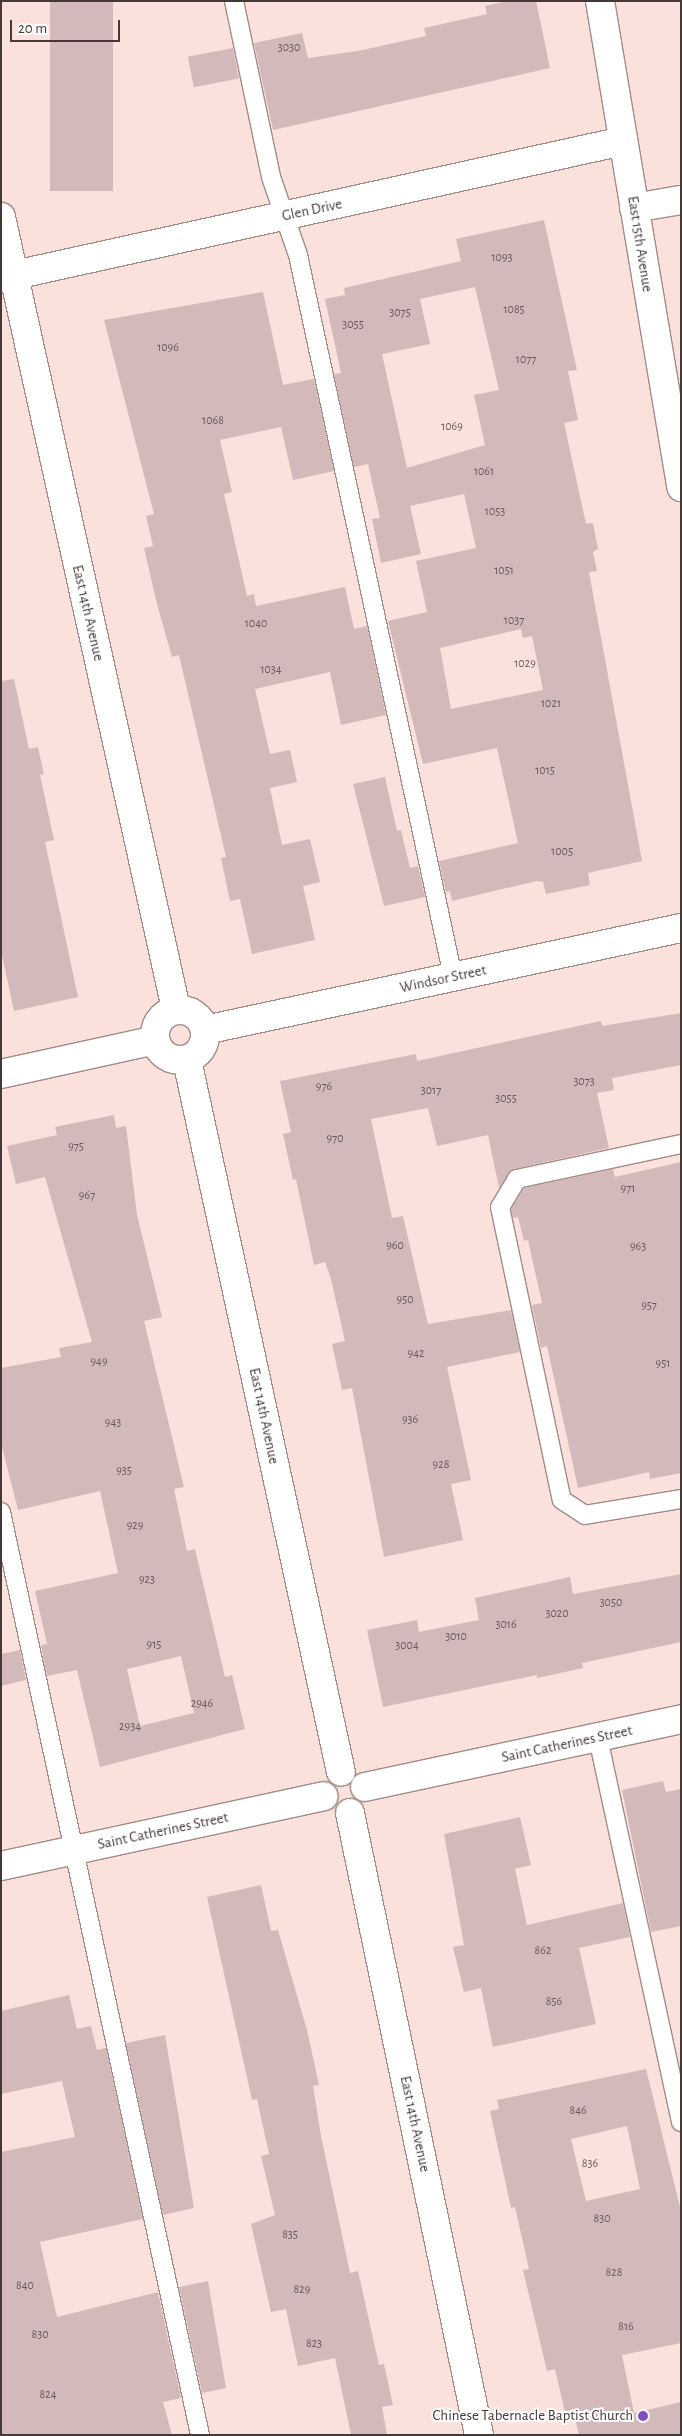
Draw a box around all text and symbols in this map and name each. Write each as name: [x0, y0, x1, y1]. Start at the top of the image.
scale bar: [12, 10, 122, 42]
text: 20 m: [18, 21, 47, 36]
house number: 3030: [278, 41, 300, 55]
street label: Glen Drive: [280, 195, 344, 225]
street label: East 15th Avenue: [624, 195, 656, 293]
house number: 1093: [491, 251, 513, 265]
house number: 1085: [503, 303, 525, 317]
house number: 3075: [389, 306, 411, 320]
house number: 3055: [342, 318, 364, 332]
house number: 1096: [157, 341, 179, 355]
house number: 1077: [516, 353, 536, 367]
house number: 1068: [202, 414, 224, 428]
house number: 1069: [441, 420, 463, 434]
house number: 1061: [474, 465, 494, 479]
house number: 1053: [485, 505, 505, 519]
street label: East 14th Avenue: [68, 563, 108, 663]
house number: 1051: [494, 564, 514, 578]
house number: 1037: [504, 614, 524, 628]
house number: 1040: [245, 617, 267, 631]
house number: 1029: [514, 657, 536, 671]
house number: 1034: [260, 663, 282, 677]
house number: 1021: [541, 697, 561, 711]
house number: 1015: [535, 764, 555, 778]
house number: 1005: [551, 845, 573, 859]
street label: Windsor Street: [398, 961, 488, 997]
house number: 3073: [573, 1075, 595, 1089]
house number: 976: [316, 1080, 332, 1094]
house number: 3017: [421, 1084, 441, 1098]
house number: 3055: [495, 1092, 517, 1106]
house number: 970: [327, 1132, 343, 1146]
house number: 975: [68, 1140, 84, 1154]
house number: 971: [621, 1182, 635, 1196]
house number: 967: [79, 1189, 95, 1203]
house number: 960: [386, 1239, 404, 1253]
house number: 963: [630, 1240, 646, 1254]
house number: 950: [397, 1293, 413, 1307]
house number: 957: [641, 1299, 657, 1313]
house number: 942: [408, 1347, 424, 1361]
house number: 949: [90, 1355, 108, 1369]
house number: 951: [656, 1357, 670, 1371]
street label: East 14th Avenue: [245, 1366, 283, 1466]
house number: 936: [402, 1413, 418, 1427]
house number: 943: [105, 1416, 121, 1430]
house number: 928: [433, 1458, 449, 1472]
house number: 935: [116, 1464, 132, 1478]
house number: 929: [127, 1519, 143, 1533]
house number: 923: [139, 1573, 155, 1587]
house number: 3050: [600, 1596, 622, 1610]
house number: 3020: [545, 1607, 569, 1621]
house number: 3016: [495, 1618, 517, 1632]
house number: 3010: [445, 1630, 467, 1644]
house number: 915: [147, 1638, 161, 1652]
house number: 3004: [395, 1639, 419, 1653]
house number: 2946: [191, 1697, 213, 1711]
house number: 2934: [119, 1720, 141, 1734]
street label: Saint Catherines Street: [500, 1721, 634, 1767]
street label: Saint Catherines Street: [96, 1808, 230, 1854]
house number: 862: [535, 1944, 551, 1958]
house number: 856: [546, 1995, 562, 2009]
street label: East 14th Avenue: [396, 2074, 434, 2174]
house number: 846: [569, 2104, 587, 2118]
house number: 836: [582, 2157, 598, 2171]
house number: 830: [594, 2212, 610, 2226]
house number: 835: [282, 2228, 298, 2242]
house number: 828: [606, 2266, 622, 2280]
house number: 840: [16, 2279, 34, 2293]
house number: 829: [294, 2283, 310, 2297]
house number: 816: [618, 2320, 634, 2334]
house number: 830: [32, 2328, 48, 2342]
house number: 823: [306, 2337, 322, 2351]
house number: 824: [40, 2388, 56, 2402]
place label: Chinese Tabernacle Baptist Church: [433, 2407, 633, 2425]
marker: Chinese Tabernacle Baptist Church: [637, 2410, 649, 2422]

